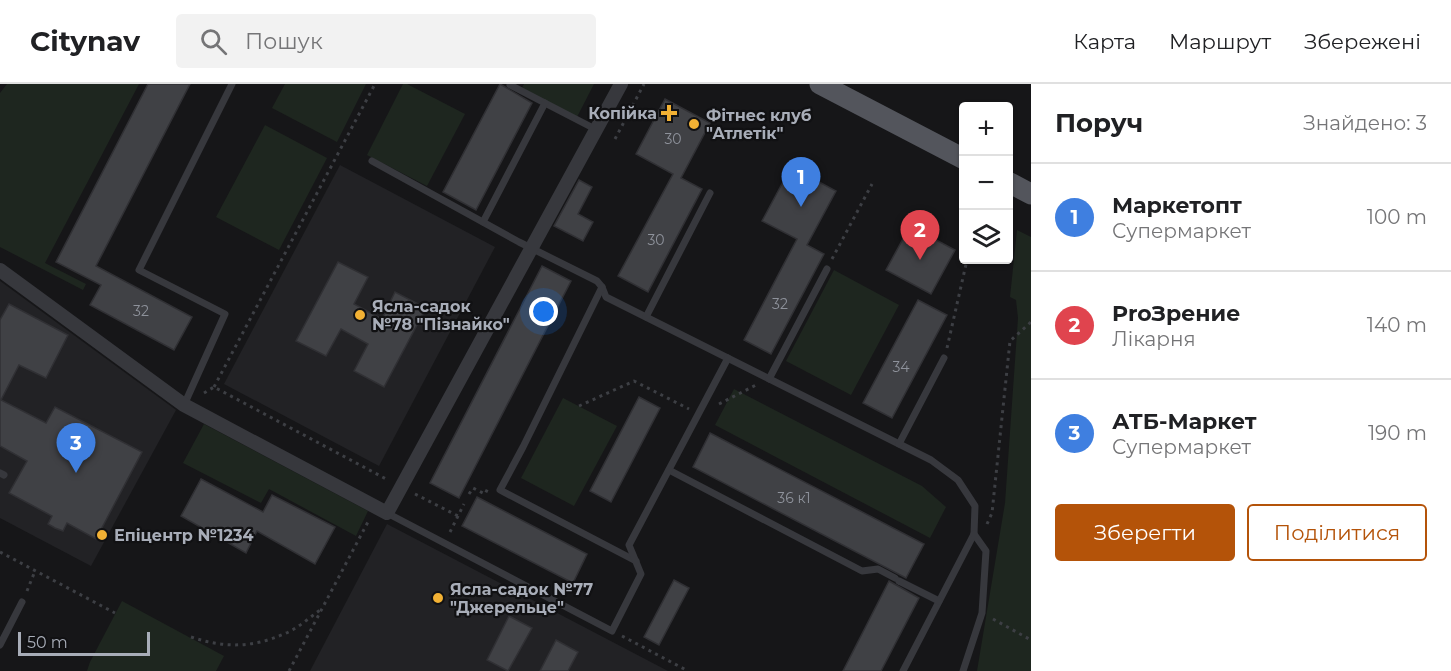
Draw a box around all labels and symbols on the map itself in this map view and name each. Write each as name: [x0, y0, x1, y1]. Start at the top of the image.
place label: Копійка: [588, 104, 657, 123]
marker: Копійка: [662, 106, 676, 120]
place label: Фітнес клуб "Атлетік": [706, 106, 812, 143]
marker: Фітнес клуб "Атлетік": [687, 117, 701, 131]
house number: 30: [664, 130, 682, 148]
pin: 1: [782, 158, 820, 207]
pin: 2: [900, 210, 940, 260]
house number: 30: [647, 231, 665, 249]
house number: 32: [772, 295, 788, 313]
place label: Ясла-садок №78 "Пізнайко": [372, 297, 510, 334]
your location: [529, 297, 558, 326]
house number: 32: [133, 302, 149, 320]
marker: Ясла-садок №78 "Пізнайко": [353, 308, 367, 322]
house number: 34: [892, 358, 910, 376]
pin: 3: [56, 424, 96, 473]
house number: 36 к1: [777, 489, 811, 507]
place label: Епіцентр №1234: [114, 526, 254, 545]
marker: Епіцентр №1234: [95, 528, 109, 542]
place label: Ясла-садок №77 "Джерельце": [450, 580, 593, 617]
marker: Ясла-садок №77 "Джерельце": [431, 591, 445, 605]
scale bar: [18, 629, 150, 656]

